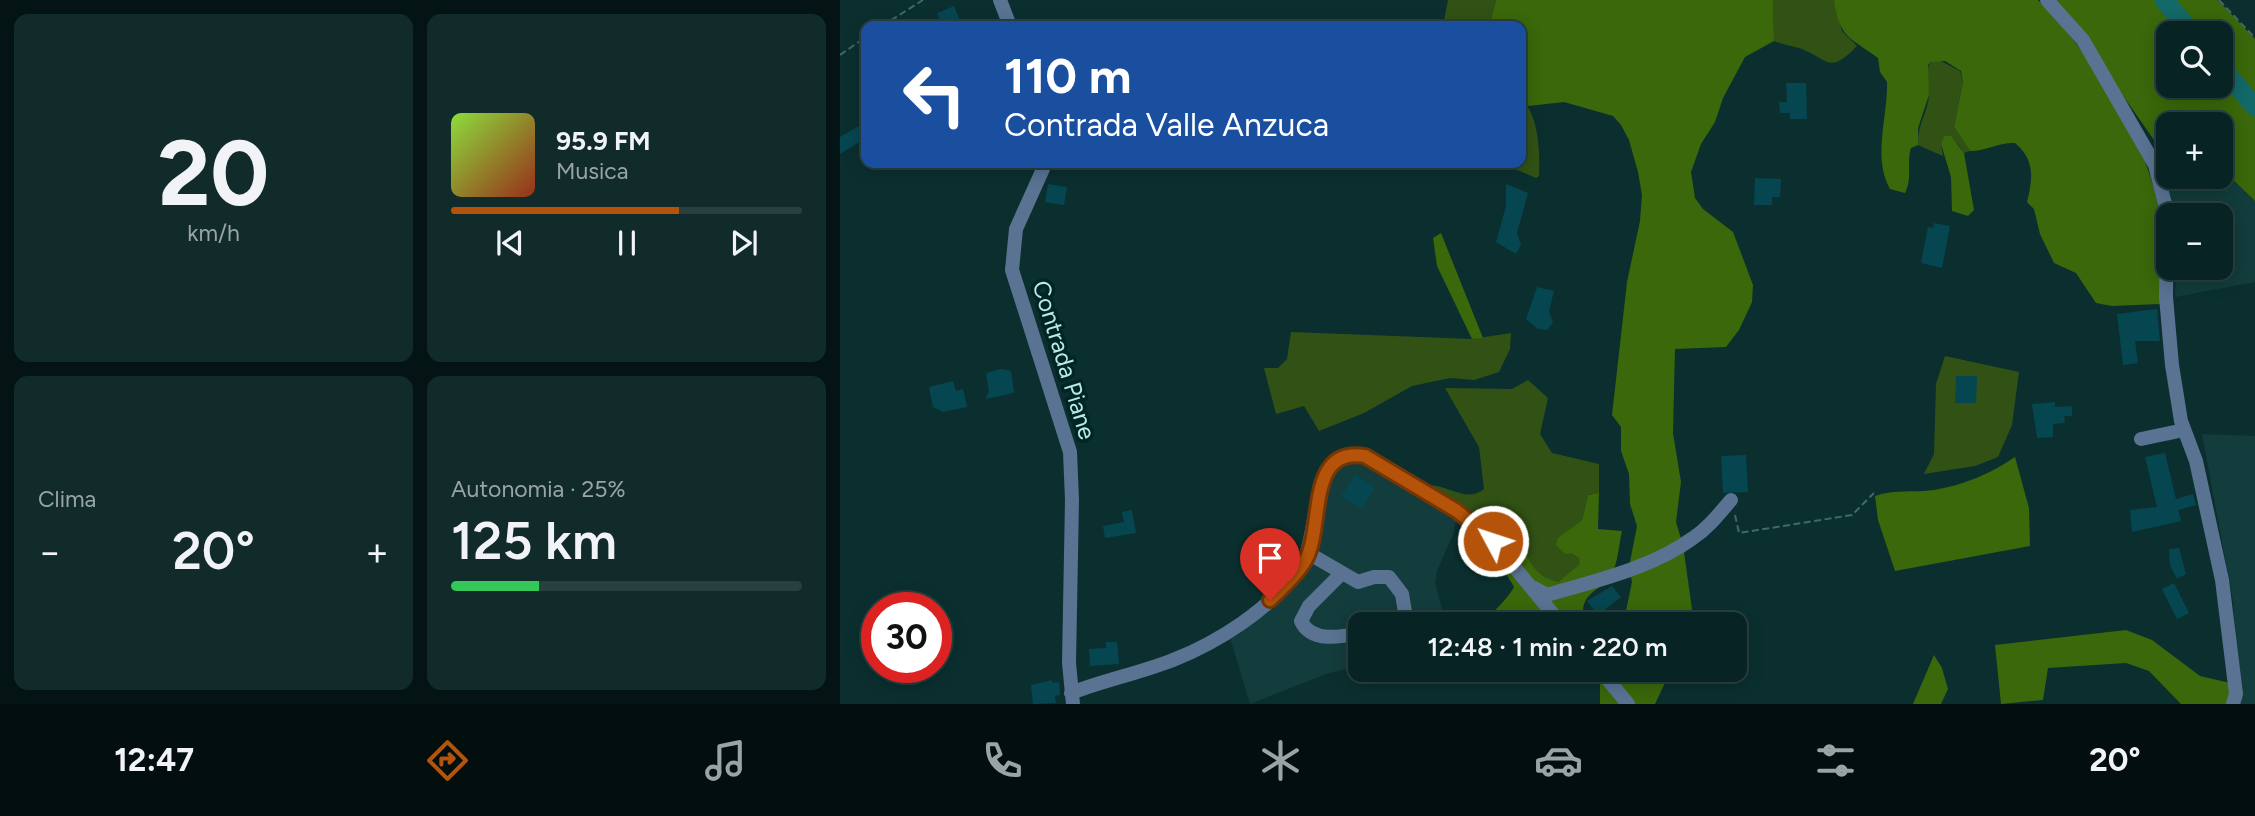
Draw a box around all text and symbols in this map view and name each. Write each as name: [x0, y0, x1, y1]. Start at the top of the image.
map controls: [2156, 21, 2233, 280]
button: search: [2156, 21, 2233, 98]
text: 110 m: [1004, 46, 1132, 105]
icon: left: [889, 49, 980, 140]
text: Contrada Valle Anzuca: [1004, 106, 1329, 144]
button: +: [2156, 112, 2233, 189]
text: 20: [158, 119, 269, 228]
text: 95.9 FM: [556, 125, 651, 157]
text: Musica: [556, 157, 629, 185]
button: −: [2156, 203, 2233, 280]
text: km/h: [187, 219, 240, 247]
icon: previous: [491, 224, 529, 262]
icon: pause: [608, 224, 646, 262]
icon: next: [725, 224, 763, 262]
street label: Contrada Piane: [1027, 277, 1102, 443]
text: Autonomia · 25%: [451, 475, 626, 503]
text: Clima: [38, 485, 96, 513]
position arrow: [1456, 504, 1530, 578]
text: 125 km: [451, 510, 617, 572]
text: 20°: [172, 520, 255, 582]
pin: [1240, 528, 1300, 600]
text: −: [38, 529, 62, 575]
text: +: [365, 529, 389, 575]
icon: arrive: [1251, 539, 1289, 577]
speed limit sign: 30: [861, 592, 952, 683]
text: 12:48 · 1 min · 220 m: [1428, 631, 1667, 663]
icon: directions: [423, 736, 472, 785]
icon: music: [701, 736, 750, 785]
icon: phone: [978, 736, 1027, 785]
icon: climate: [1256, 736, 1305, 785]
icon: car: [1534, 736, 1583, 785]
icon: filters: [1811, 736, 1860, 785]
text: 12:47: [114, 741, 194, 779]
text: 20°: [2089, 741, 2141, 779]

